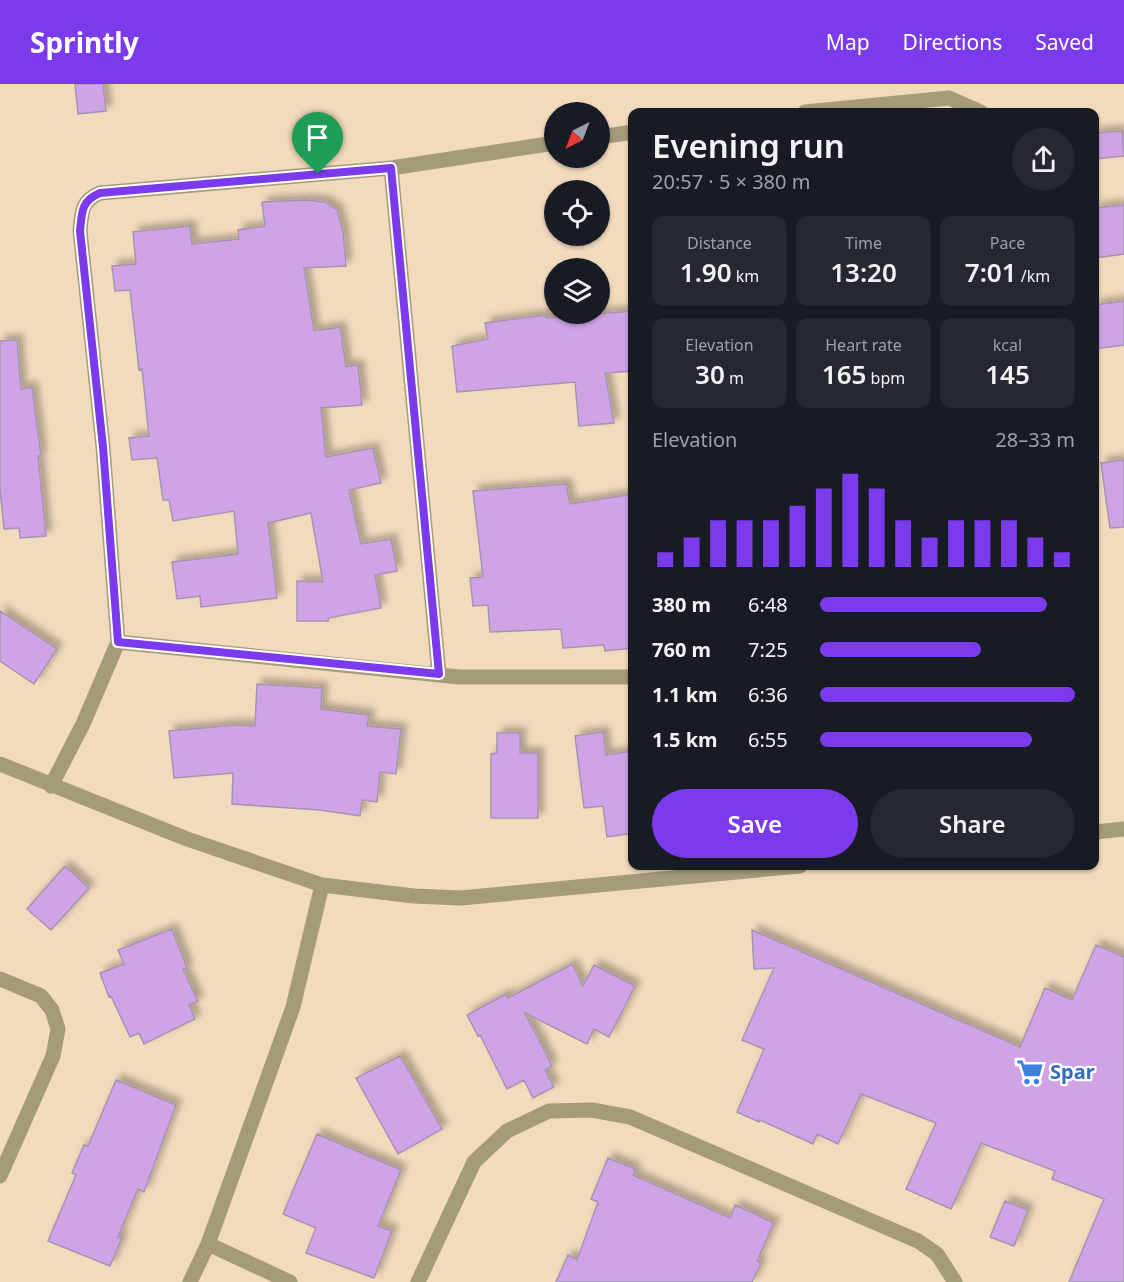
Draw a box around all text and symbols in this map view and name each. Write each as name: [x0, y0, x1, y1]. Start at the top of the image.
text: Sprintly: [30, 23, 139, 61]
text: Map: [826, 28, 870, 56]
text: Directions: [903, 28, 1002, 56]
text: Saved: [1035, 28, 1094, 56]
north arrow: [544, 102, 610, 168]
map controls: [544, 102, 610, 324]
pin: [292, 112, 343, 174]
icon: arrive: [301, 121, 334, 154]
text: Evening run: [652, 123, 845, 168]
button: share: [1012, 128, 1075, 191]
text: 20:57 · 5 × 380 m: [652, 168, 810, 195]
button: locate: [544, 180, 610, 246]
text: Distance: [687, 232, 752, 254]
text: Time: [845, 232, 882, 254]
text: Pace: [990, 232, 1025, 254]
text: 1.90: [680, 254, 732, 290]
text: 13:20: [830, 254, 897, 290]
text: 7:01: [965, 254, 1017, 290]
button: layers: [544, 258, 610, 324]
text: km: [732, 265, 759, 287]
text: /km: [1017, 265, 1050, 287]
text: Elevation: [685, 334, 754, 356]
text: Heart rate: [825, 334, 902, 356]
text: kcal: [993, 334, 1022, 356]
text: 30: [695, 356, 725, 392]
text: 165: [822, 356, 866, 392]
text: 145: [985, 356, 1030, 392]
text: m: [725, 367, 744, 389]
text: bpm: [866, 367, 905, 389]
text: Elevation: [652, 426, 737, 453]
text: 28–33 m: [995, 426, 1075, 453]
text: 380 m: [652, 591, 711, 618]
text: 6:48: [748, 591, 788, 618]
text: 760 m: [652, 636, 711, 663]
text: 7:25: [748, 636, 788, 663]
text: 1.1 km: [652, 681, 718, 708]
text: 6:36: [748, 681, 788, 708]
text: 1.5 km: [652, 726, 718, 753]
text: 6:55: [748, 726, 788, 753]
button: Save: [652, 789, 858, 858]
button: Share: [870, 789, 1075, 858]
supermarket icon: Spar: [1015, 1057, 1045, 1087]
place label: Spar: [1050, 1058, 1095, 1085]

